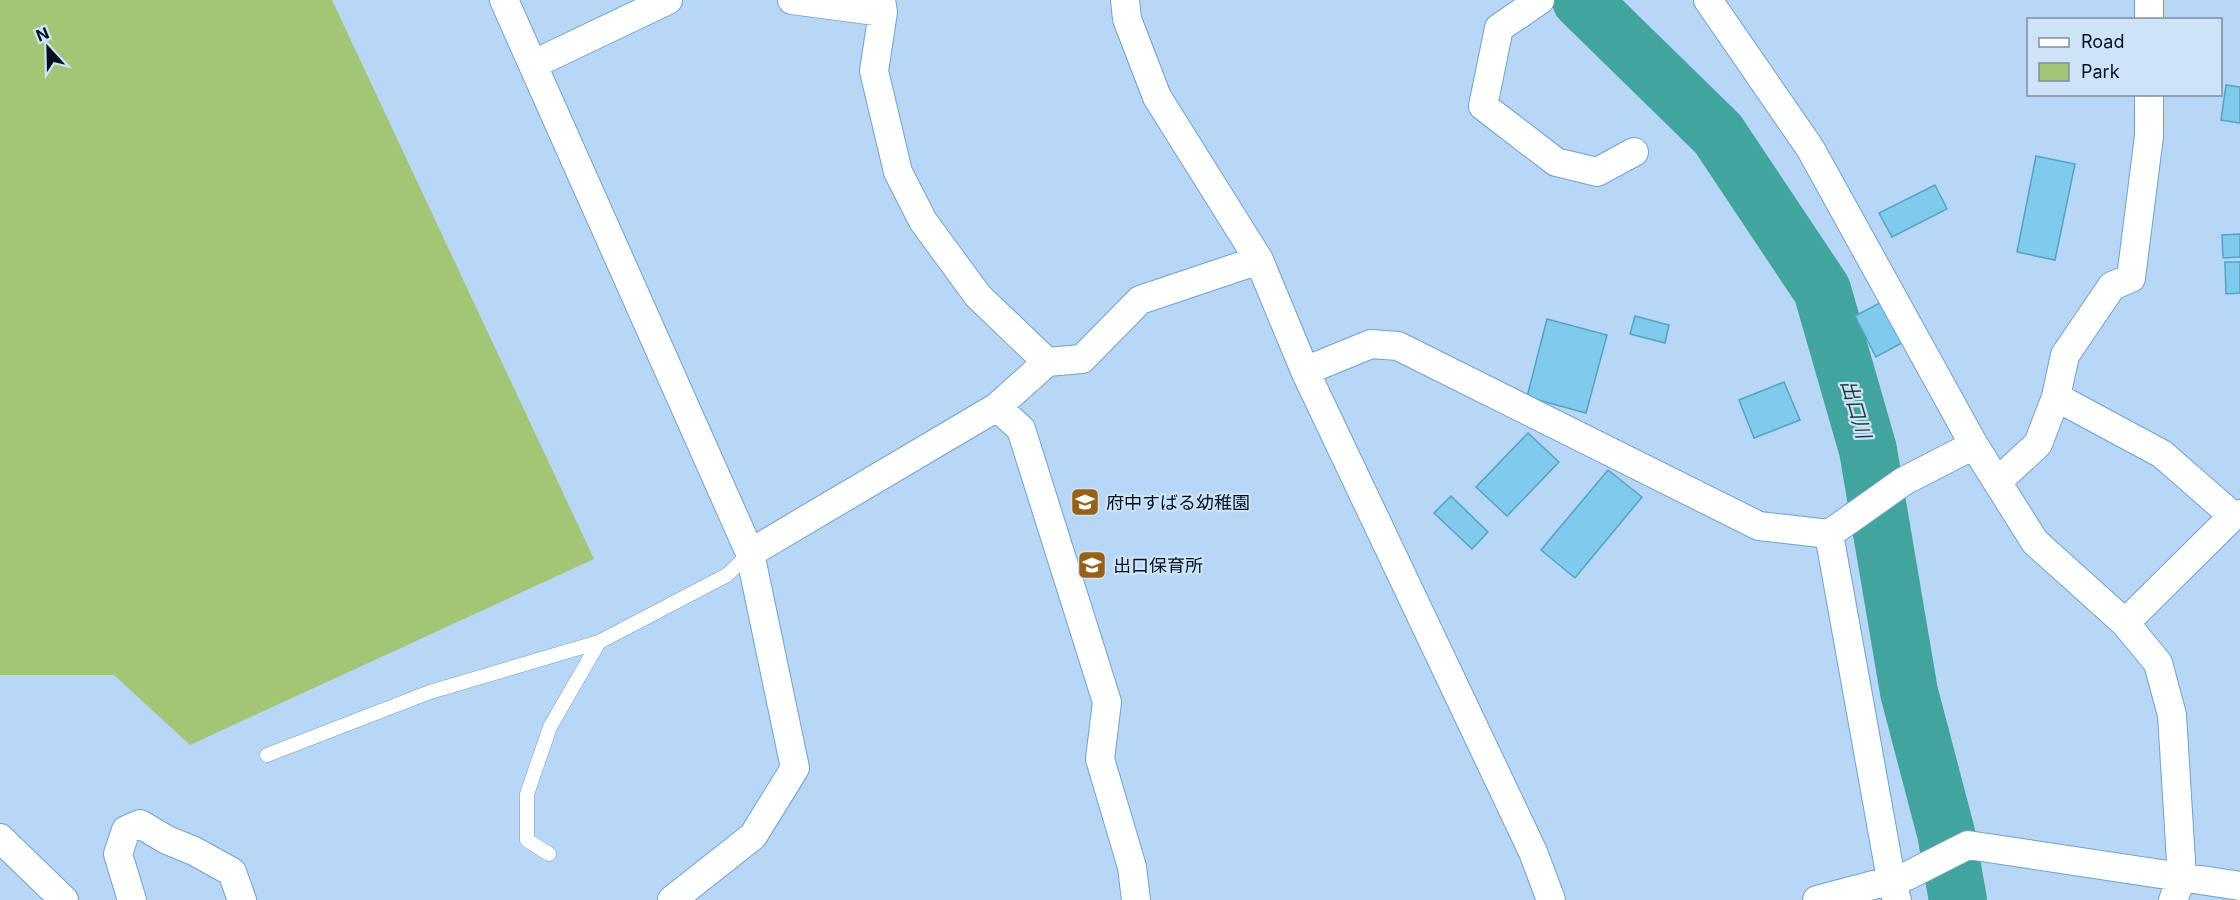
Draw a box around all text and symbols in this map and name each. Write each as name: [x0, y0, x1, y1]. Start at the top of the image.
north arrow: [18, 18, 78, 78]
legend: [2027, 18, 2222, 96]
text: N: [33, 23, 52, 46]
text: Road: [2081, 31, 2124, 52]
text: Park: [2081, 61, 2120, 82]
water label: 出口川: [1836, 377, 1876, 443]
school or university icon: 府中すばる幼稚園: [1069, 486, 1101, 518]
place label: 府中すばる幼稚園: [1106, 492, 1250, 513]
school or university icon: 出口保育所: [1076, 549, 1108, 581]
place label: 出口保育所: [1113, 555, 1203, 576]

